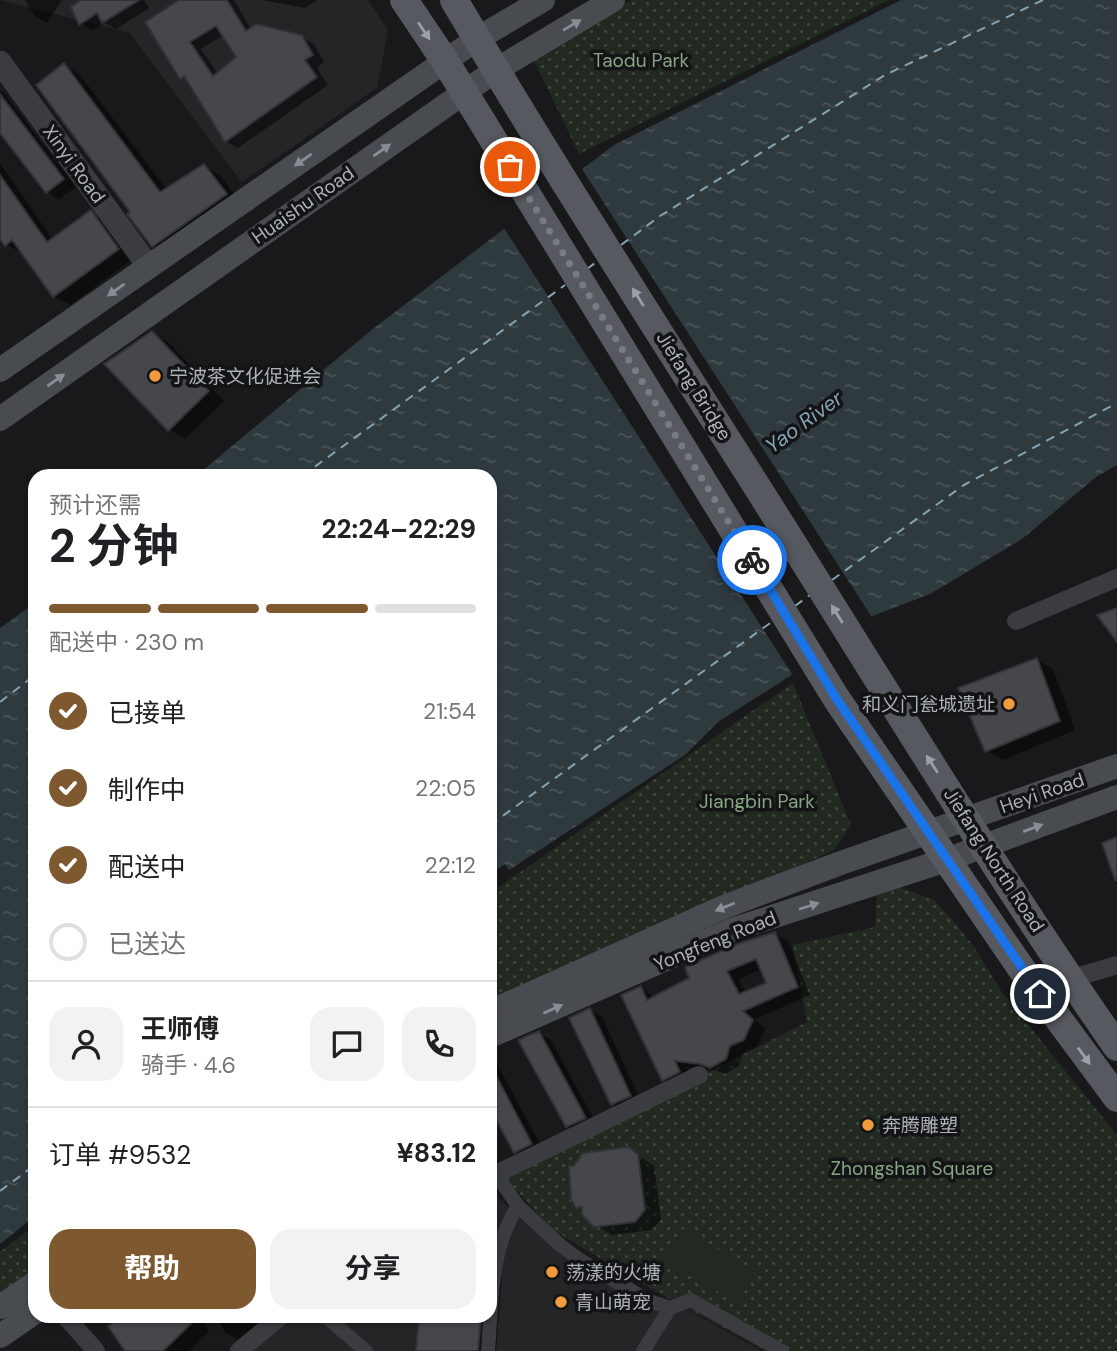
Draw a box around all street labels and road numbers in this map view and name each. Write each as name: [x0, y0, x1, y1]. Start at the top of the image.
street label: Xinyi Road: [37, 120, 111, 208]
street label: Huaishu Road: [247, 161, 359, 249]
street label: Jiefang Bridge: [651, 327, 737, 445]
street label: Heyi Road: [996, 767, 1088, 819]
street label: Jiefang North Road: [938, 783, 1050, 937]
street label: Yongfeng Road: [650, 905, 780, 977]

